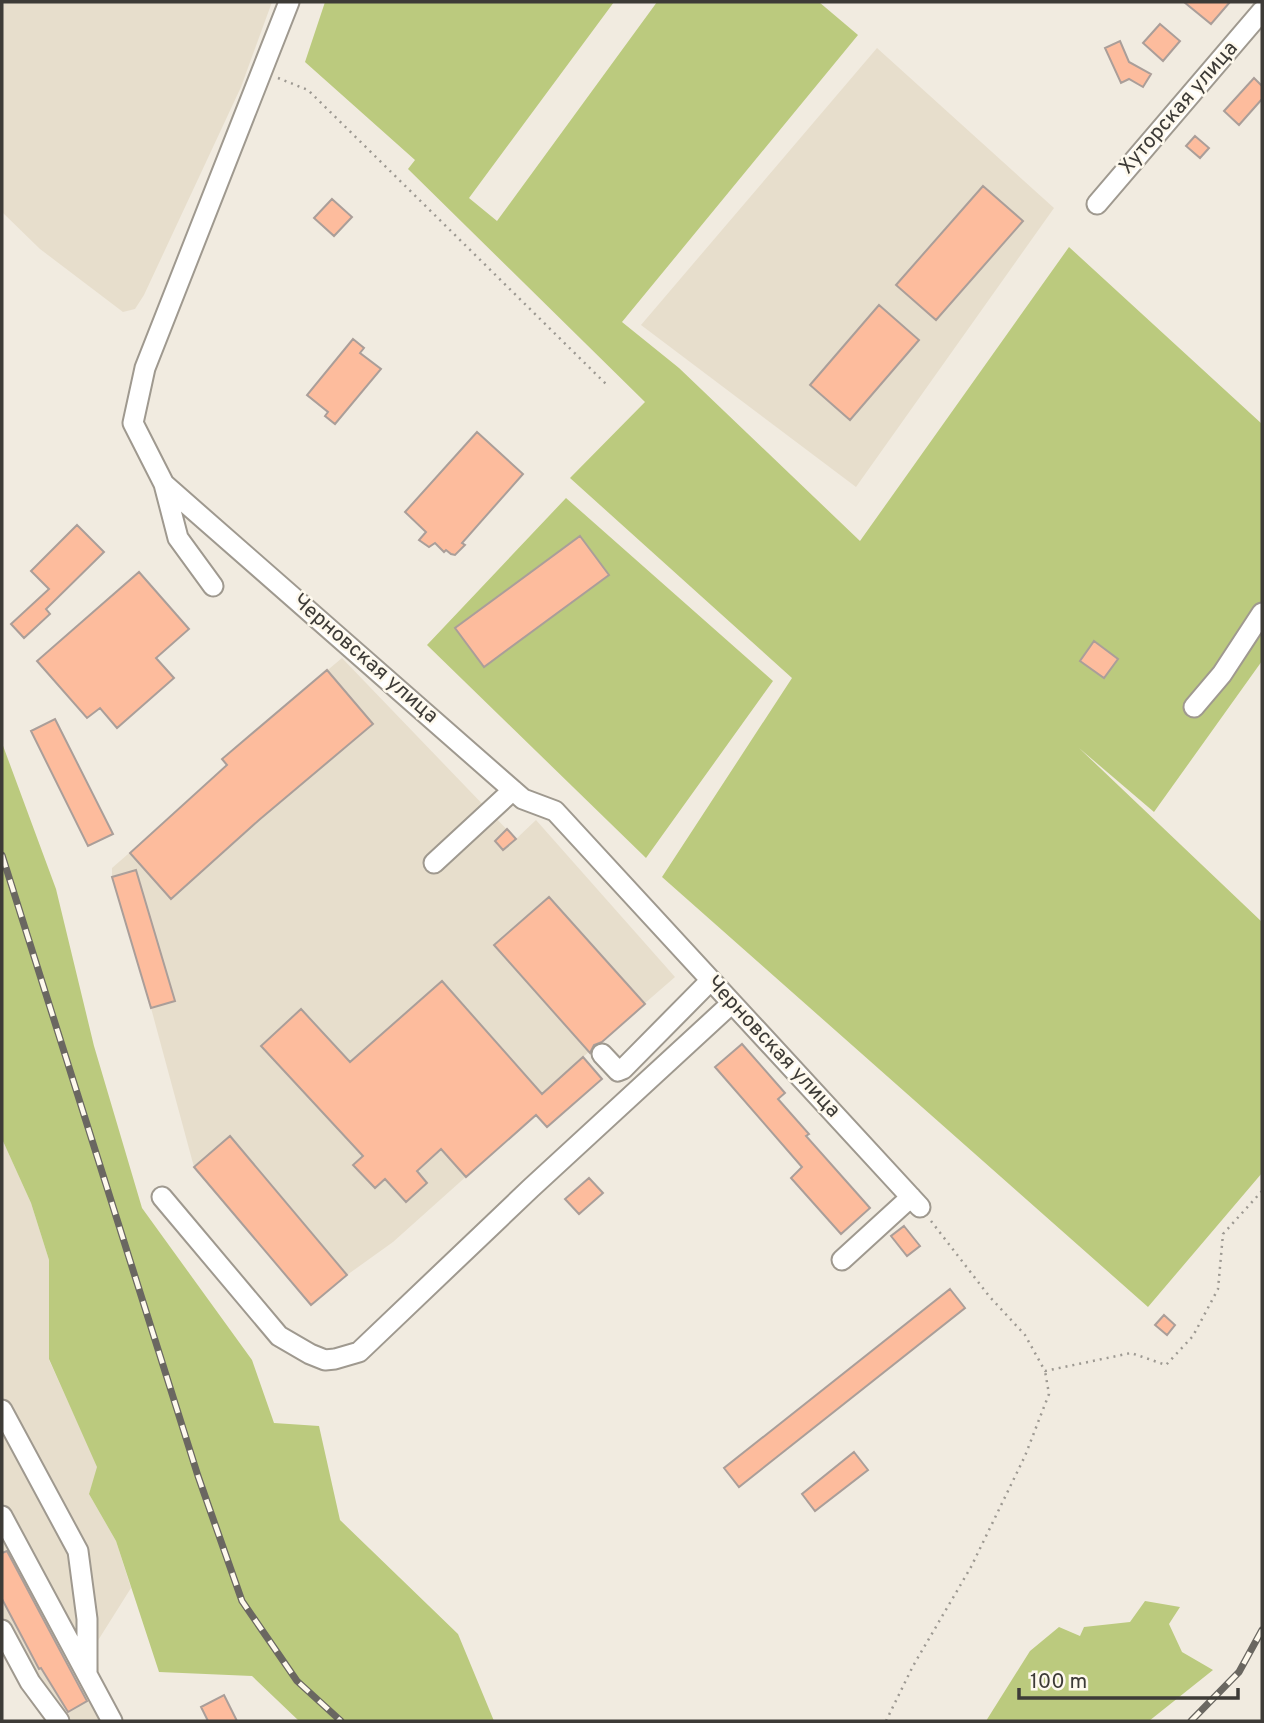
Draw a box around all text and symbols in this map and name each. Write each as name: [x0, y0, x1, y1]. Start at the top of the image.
street label: Хуторская улица: [1114, 36, 1244, 180]
street label: Черновская улица: [286, 588, 444, 730]
street label: Черновская улица: [700, 970, 846, 1124]
scale bar: [1019, 1656, 1238, 1700]
text: 100 m: [1030, 1669, 1087, 1696]

